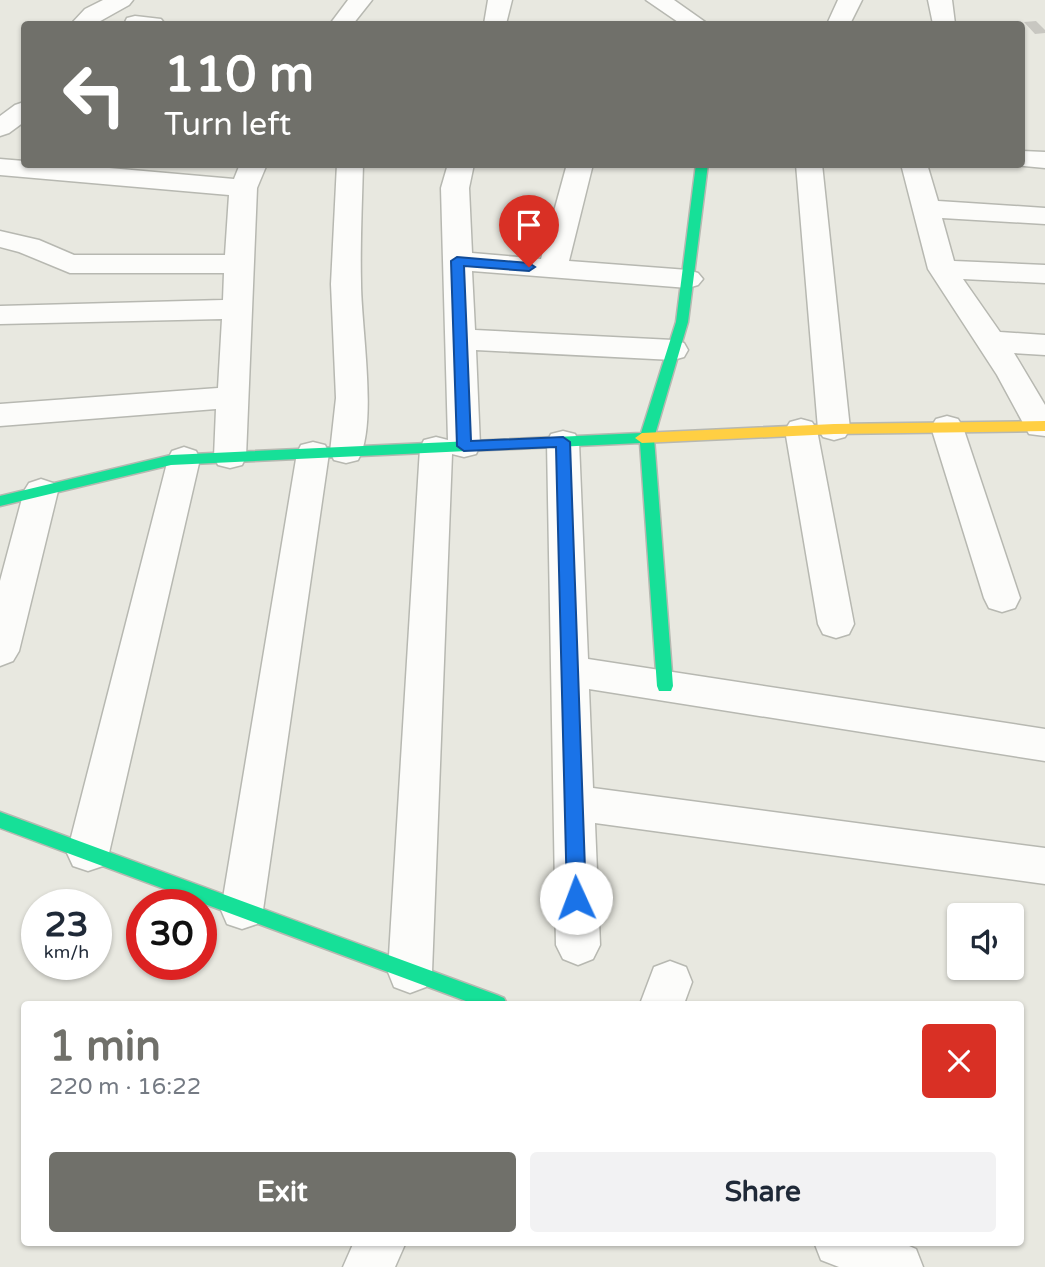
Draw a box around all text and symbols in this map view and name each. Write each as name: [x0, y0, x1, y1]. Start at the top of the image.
text: 110 m: [164, 46, 314, 105]
icon: left: [49, 49, 140, 140]
text: Turn left: [164, 106, 291, 144]
pin: [499, 195, 559, 267]
icon: arrive: [510, 206, 548, 244]
position arrow: [539, 861, 613, 935]
speed limit sign: 30: [126, 889, 217, 980]
map controls: [947, 903, 1024, 980]
button: sound: [947, 903, 1024, 980]
text: 23: [45, 904, 88, 946]
text: km/h: [44, 941, 89, 963]
text: 1 min: [49, 1021, 161, 1072]
button: close: [922, 1024, 996, 1098]
text: 220 m · 16:22: [49, 1073, 201, 1101]
button: Exit: [49, 1152, 516, 1232]
button: Share: [530, 1152, 996, 1232]

